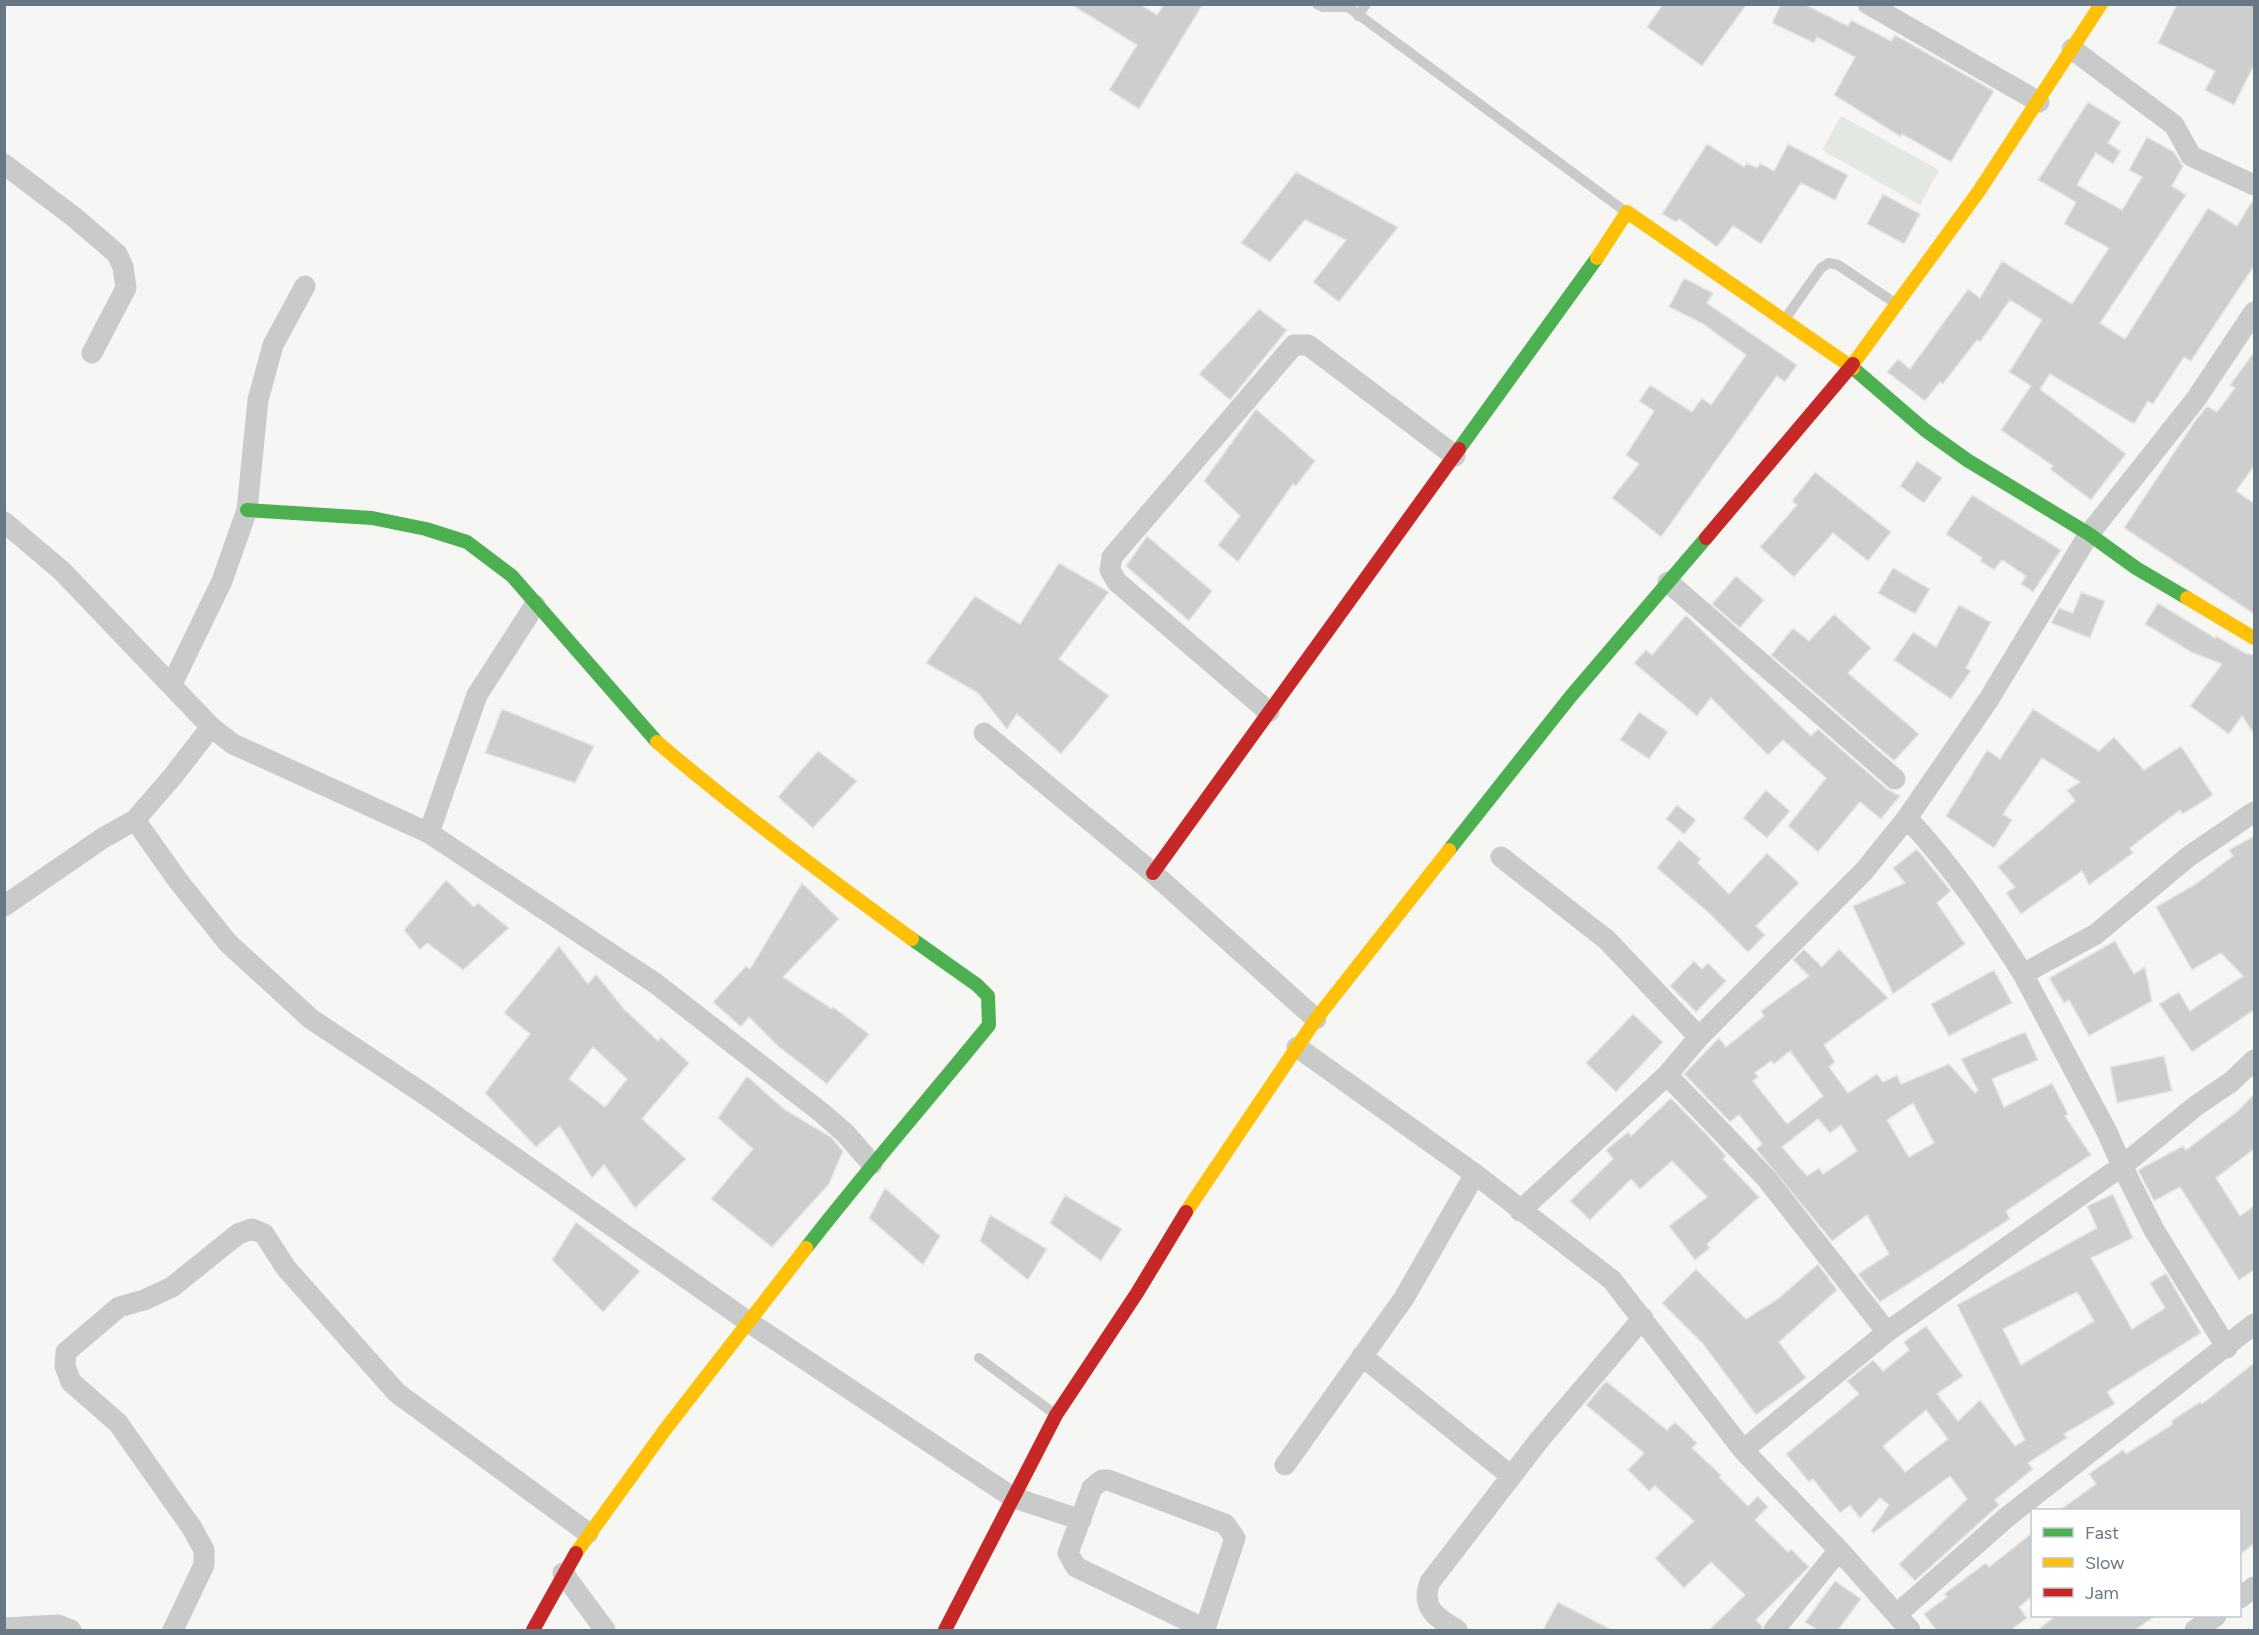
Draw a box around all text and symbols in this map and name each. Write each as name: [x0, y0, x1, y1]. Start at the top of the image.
legend: [2031, 1509, 2241, 1617]
text: Fast: [2085, 1522, 2119, 1544]
text: Slow: [2085, 1552, 2124, 1574]
text: Jam: [2085, 1582, 2119, 1604]

